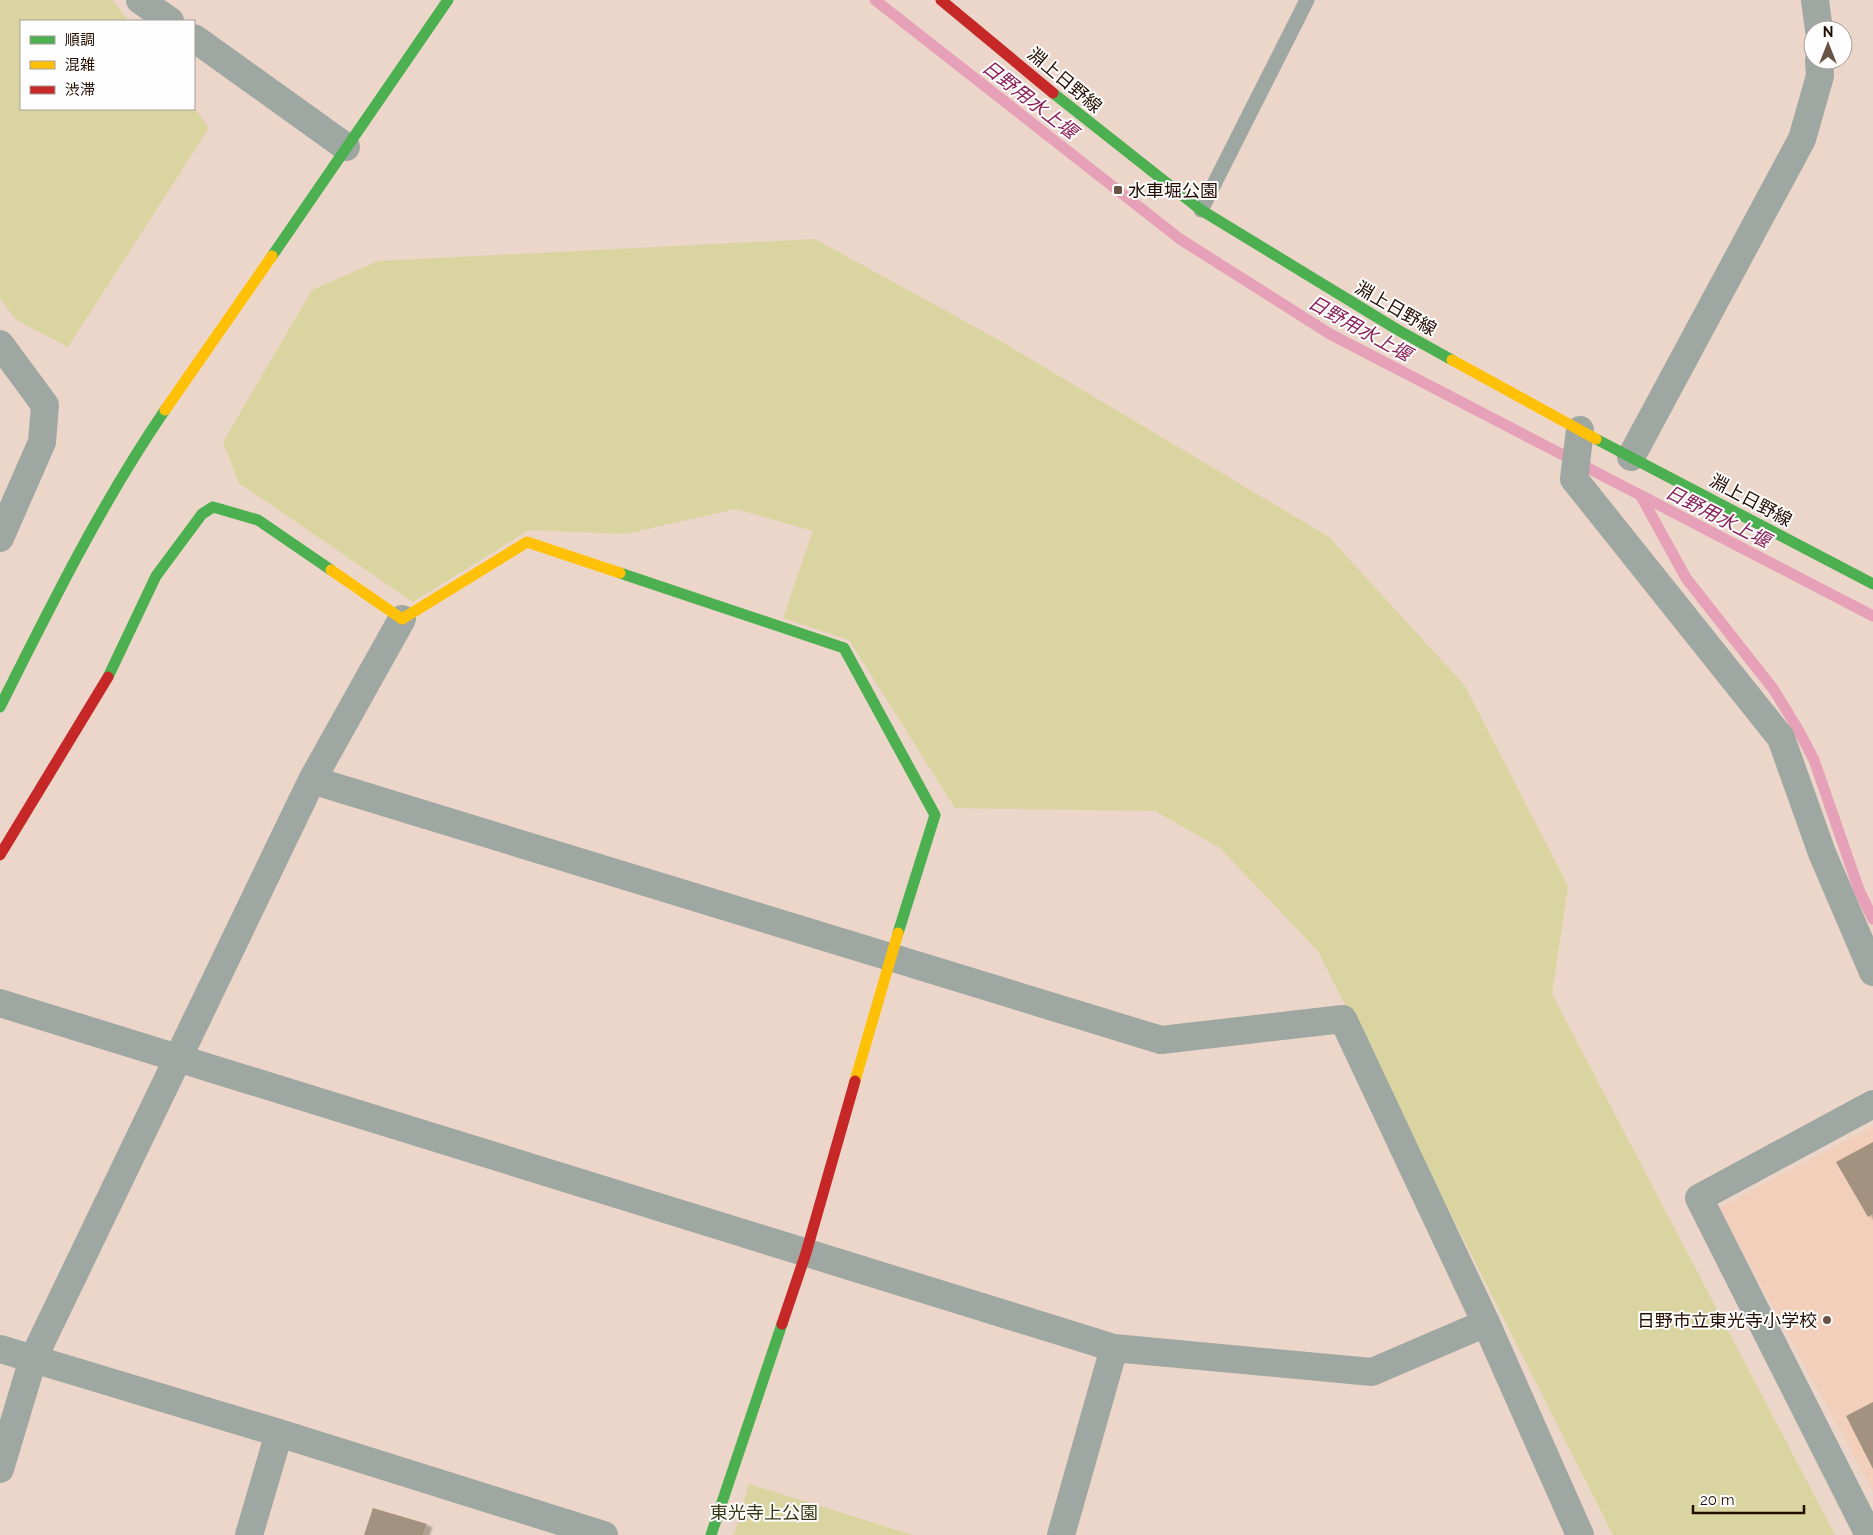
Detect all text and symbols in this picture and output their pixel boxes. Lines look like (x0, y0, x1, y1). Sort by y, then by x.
legend (20, 20, 195, 110)
north arrow (1803, 20, 1853, 70)
text: N (1823, 24, 1833, 40)
text: 順調 (65, 31, 95, 49)
street label: 淵上日野線 (1024, 43, 1106, 117)
water label: 日野用水上堰 (978, 55, 1084, 145)
text: 混雑 (65, 56, 95, 74)
text: 渋滞 (65, 81, 95, 99)
place label: 水車堀公園 (1128, 180, 1218, 201)
marker: 水車堀公園 (1112, 184, 1124, 196)
street label: 淵上日野線 (1352, 276, 1440, 340)
water label: 日野用水上堰 (1305, 291, 1418, 367)
street label: 淵上日野線 (1706, 470, 1796, 530)
water label: 日野用水上堰 (1662, 480, 1776, 553)
place label: 日野市立東光寺小学校 (1637, 1310, 1817, 1331)
marker: 日野市立東光寺小学校 (1821, 1314, 1833, 1326)
scale bar (1693, 1482, 1804, 1514)
text: 20 m (1700, 1491, 1735, 1509)
park label: 東光寺上公園 (710, 1502, 818, 1523)

